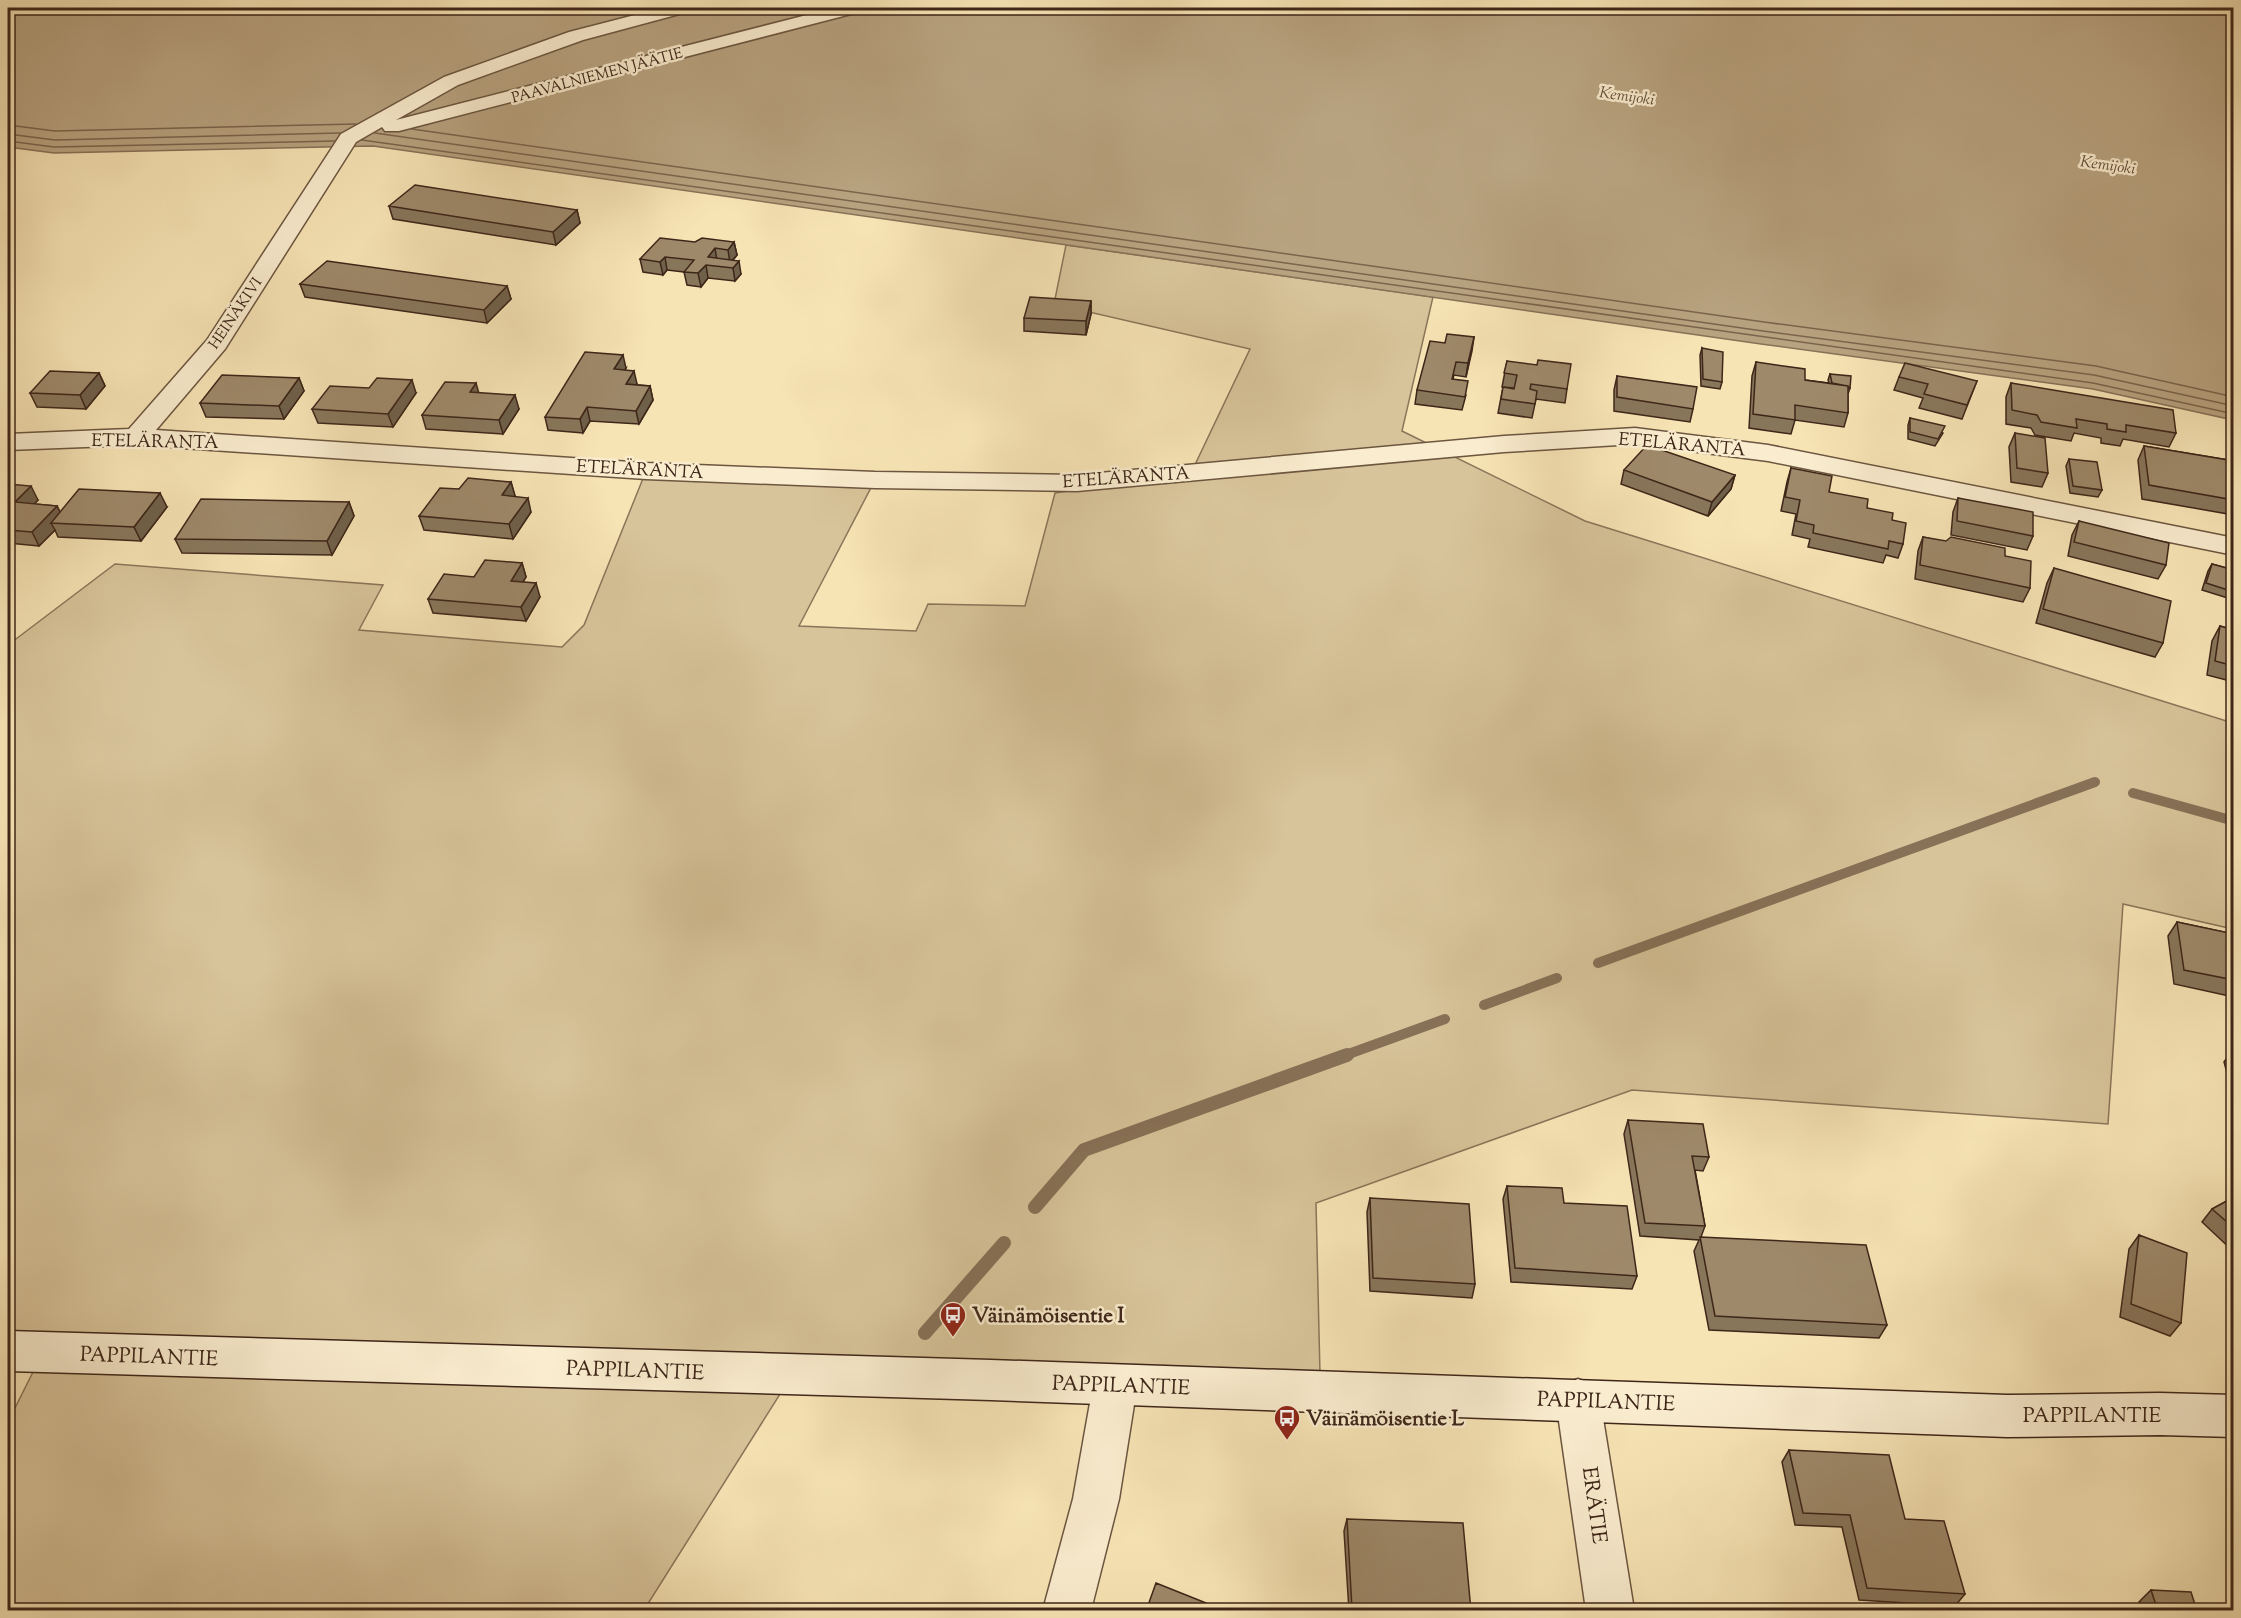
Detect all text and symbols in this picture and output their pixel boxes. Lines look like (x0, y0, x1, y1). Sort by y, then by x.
street label: PAAVALNIEMEN JÄÄTIE (509, 43, 685, 109)
water label: Kemijoki (1598, 82, 1656, 113)
water label: Kemijoki (2079, 151, 2137, 182)
street label: HEINÄKIVI (204, 273, 268, 354)
street label: ETELÄRANTA (1617, 427, 1747, 465)
street label: ETELÄRANTA (91, 429, 219, 457)
street label: ETELÄRANTA (576, 455, 705, 487)
street label: ETELÄRANTA (1062, 462, 1191, 496)
bus stop icon: Väinämöisentie I (938, 1300, 968, 1338)
place label: Väinämöisentie I (972, 1302, 1125, 1332)
street label: PAPPILANTIE (79, 1341, 219, 1375)
street label: PAPPILANTIE (565, 1355, 705, 1389)
street label: PAPPILANTIE (1051, 1370, 1191, 1404)
street label: PAPPILANTIE (1536, 1386, 1676, 1420)
street label: PAPPILANTIE (2023, 1402, 2161, 1432)
bus stop icon: Väinämöisentie L (1272, 1403, 1302, 1441)
place label: Väinämöisentie L (1306, 1405, 1465, 1435)
street label: ERÄTIE (1573, 1465, 1613, 1546)

